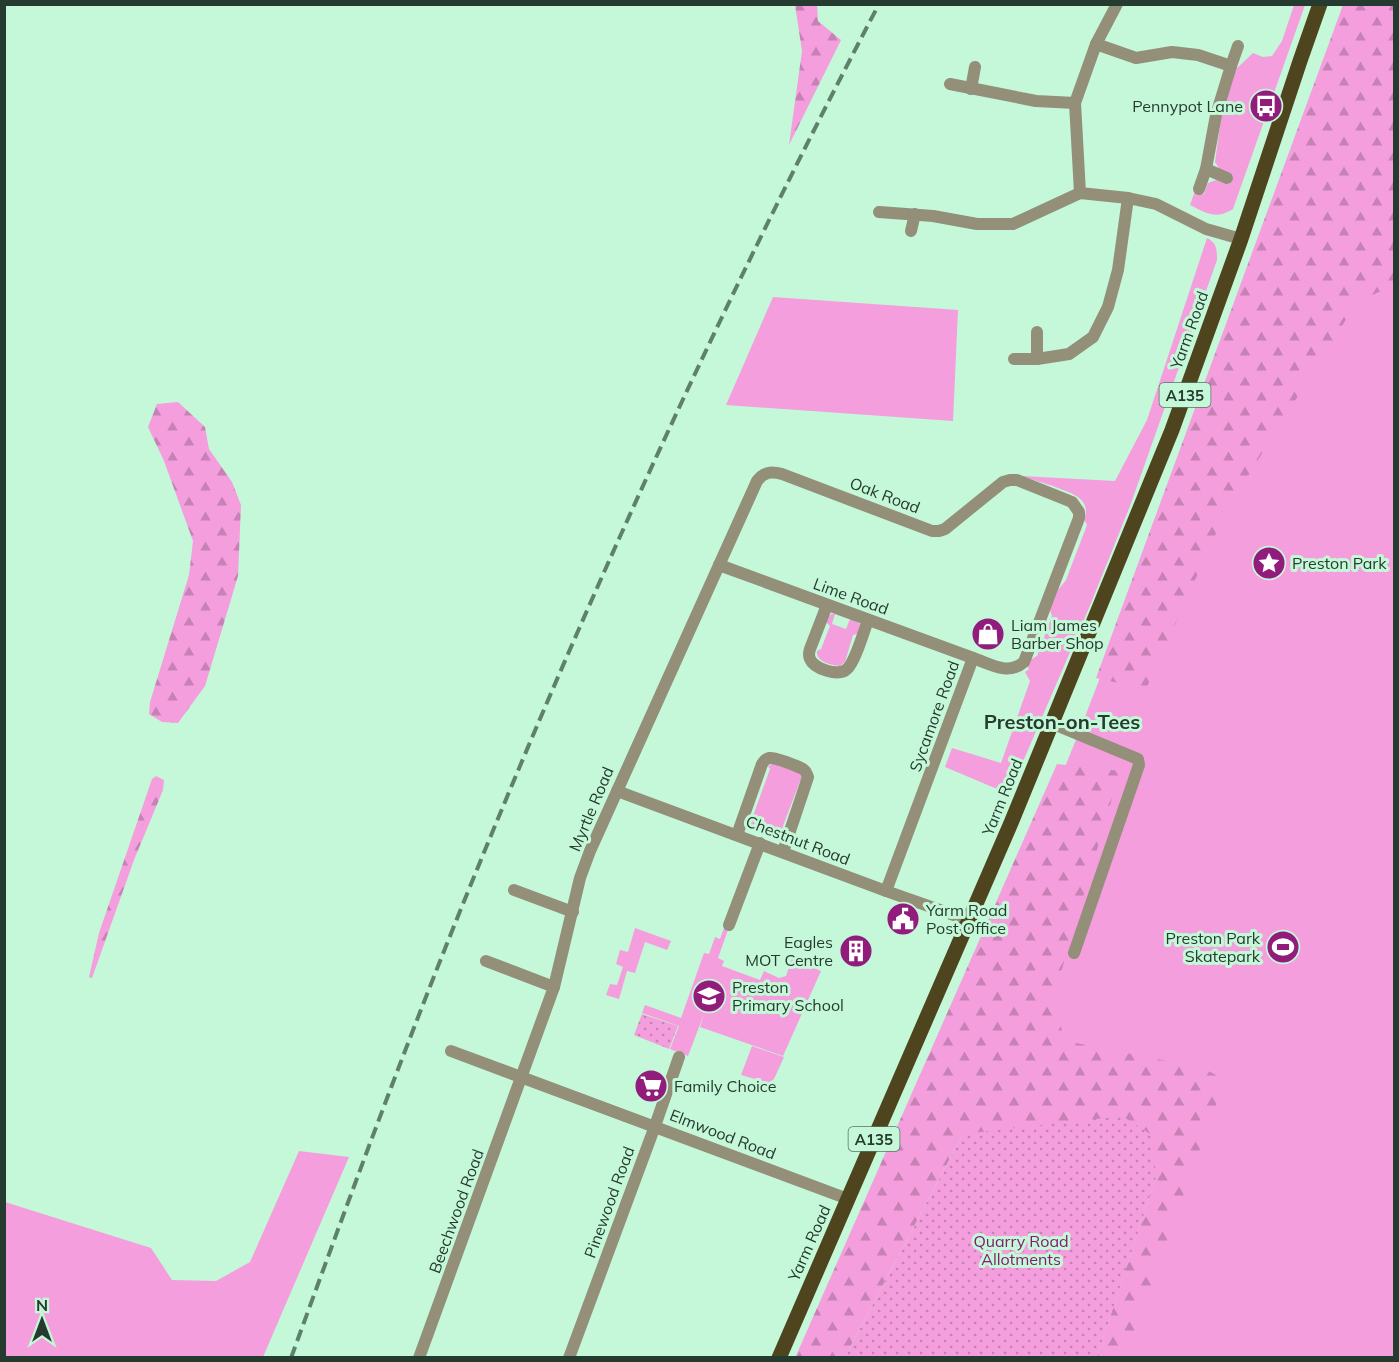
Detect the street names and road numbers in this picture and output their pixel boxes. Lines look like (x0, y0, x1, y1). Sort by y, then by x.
street label: Yarm Road (1165, 288, 1212, 373)
road number: A135 (1160, 383, 1210, 407)
street label: Oak Road (847, 472, 923, 518)
street label: Lime Road (811, 573, 891, 619)
street label: Sycamore Road (905, 658, 963, 774)
street label: Yarm Road (977, 756, 1027, 839)
street label: Myrtle Road (564, 764, 618, 854)
street label: Chestnut Road (743, 811, 853, 869)
street label: Elmwood Road (667, 1105, 779, 1163)
road number: A135 (848, 1127, 900, 1151)
street label: Pinewood Road (580, 1143, 638, 1261)
street label: Beechwood Road (424, 1146, 488, 1276)
street label: Yarm Road (783, 1202, 835, 1285)

